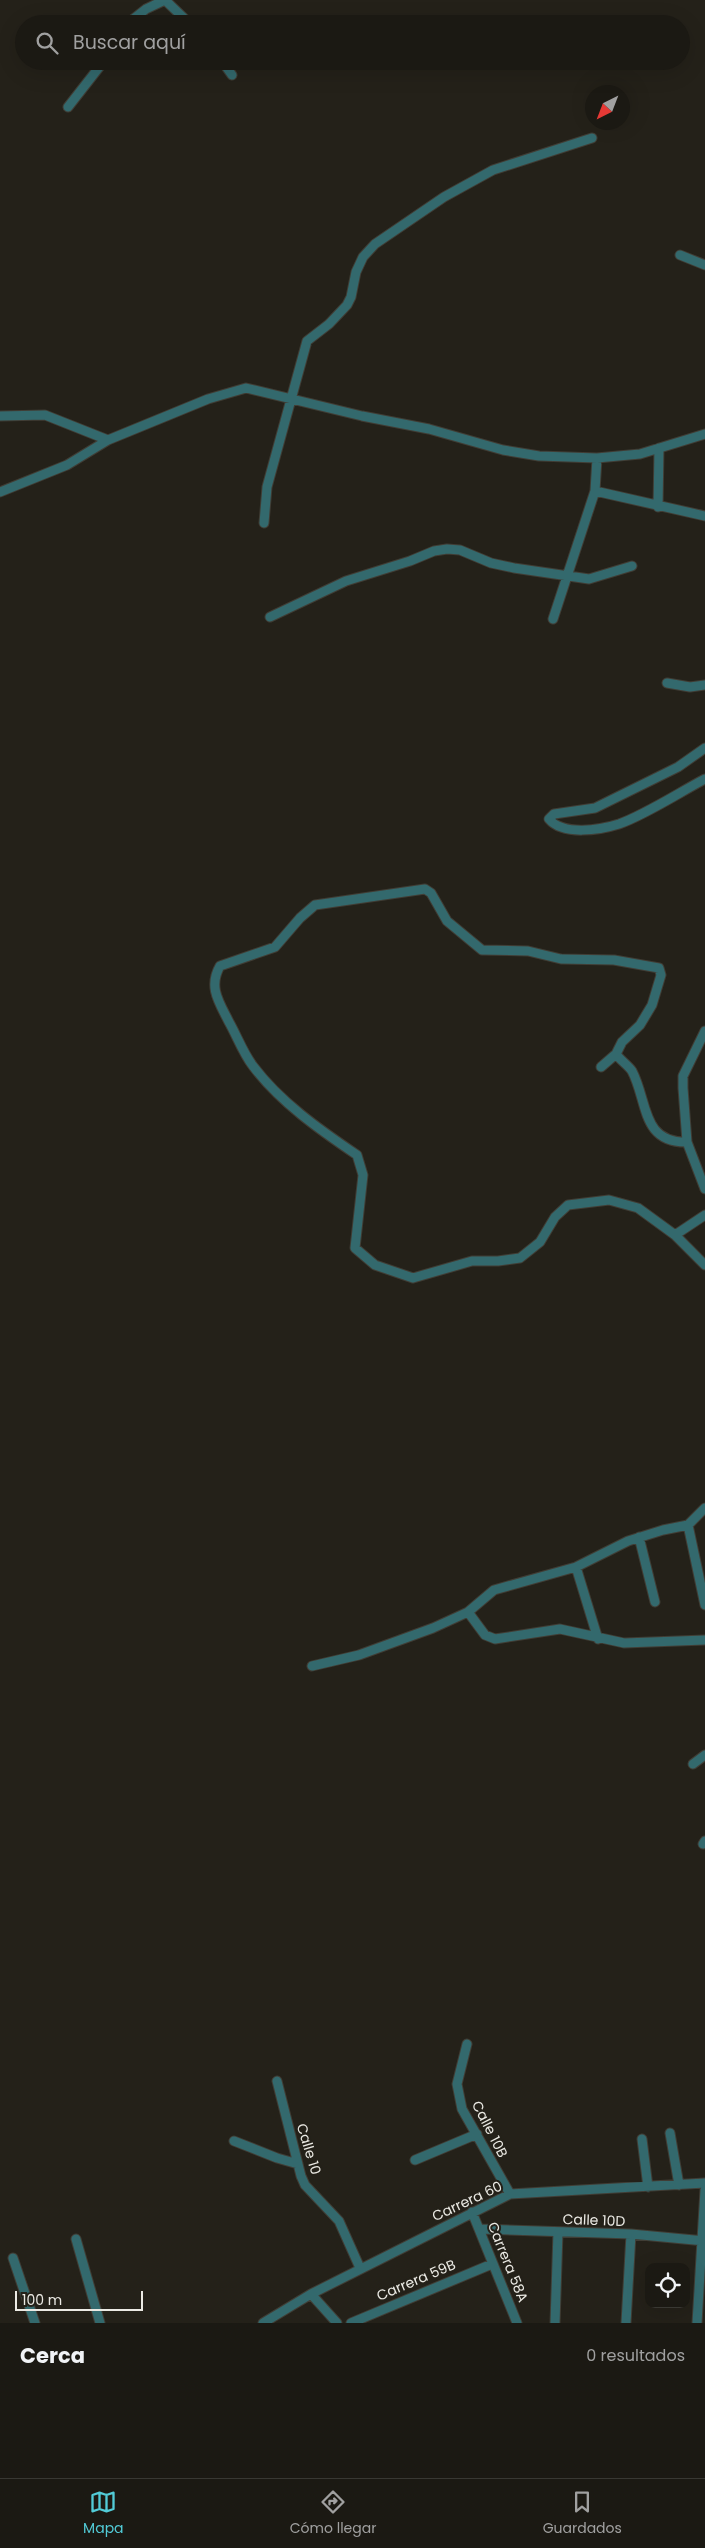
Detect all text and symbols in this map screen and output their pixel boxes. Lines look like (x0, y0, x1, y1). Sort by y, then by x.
search box (15, 15, 690, 70)
icon: search (33, 29, 61, 57)
text: Buscar aquí (73, 29, 186, 56)
north arrow (585, 85, 630, 130)
street label: Calle 10B (467, 2097, 513, 2161)
street label: Calle 10 (292, 2121, 326, 2177)
street label: Carrera 60 (429, 2176, 505, 2226)
street label: Calle 10D (562, 2209, 626, 2231)
street label: Carrera 58A (483, 2219, 533, 2305)
street label: Carrera 59B (373, 2254, 459, 2306)
map controls (645, 2263, 690, 2308)
button: locate (645, 2263, 690, 2308)
scale bar (15, 2288, 142, 2311)
text: 100 m (22, 2290, 62, 2310)
text: Cerca (20, 2341, 85, 2370)
text: 0 resultados (586, 2344, 685, 2367)
tab: Mapa (83, 2488, 124, 2539)
tab: Cómo llegar (290, 2488, 376, 2539)
tab: Guardados (543, 2488, 622, 2539)

